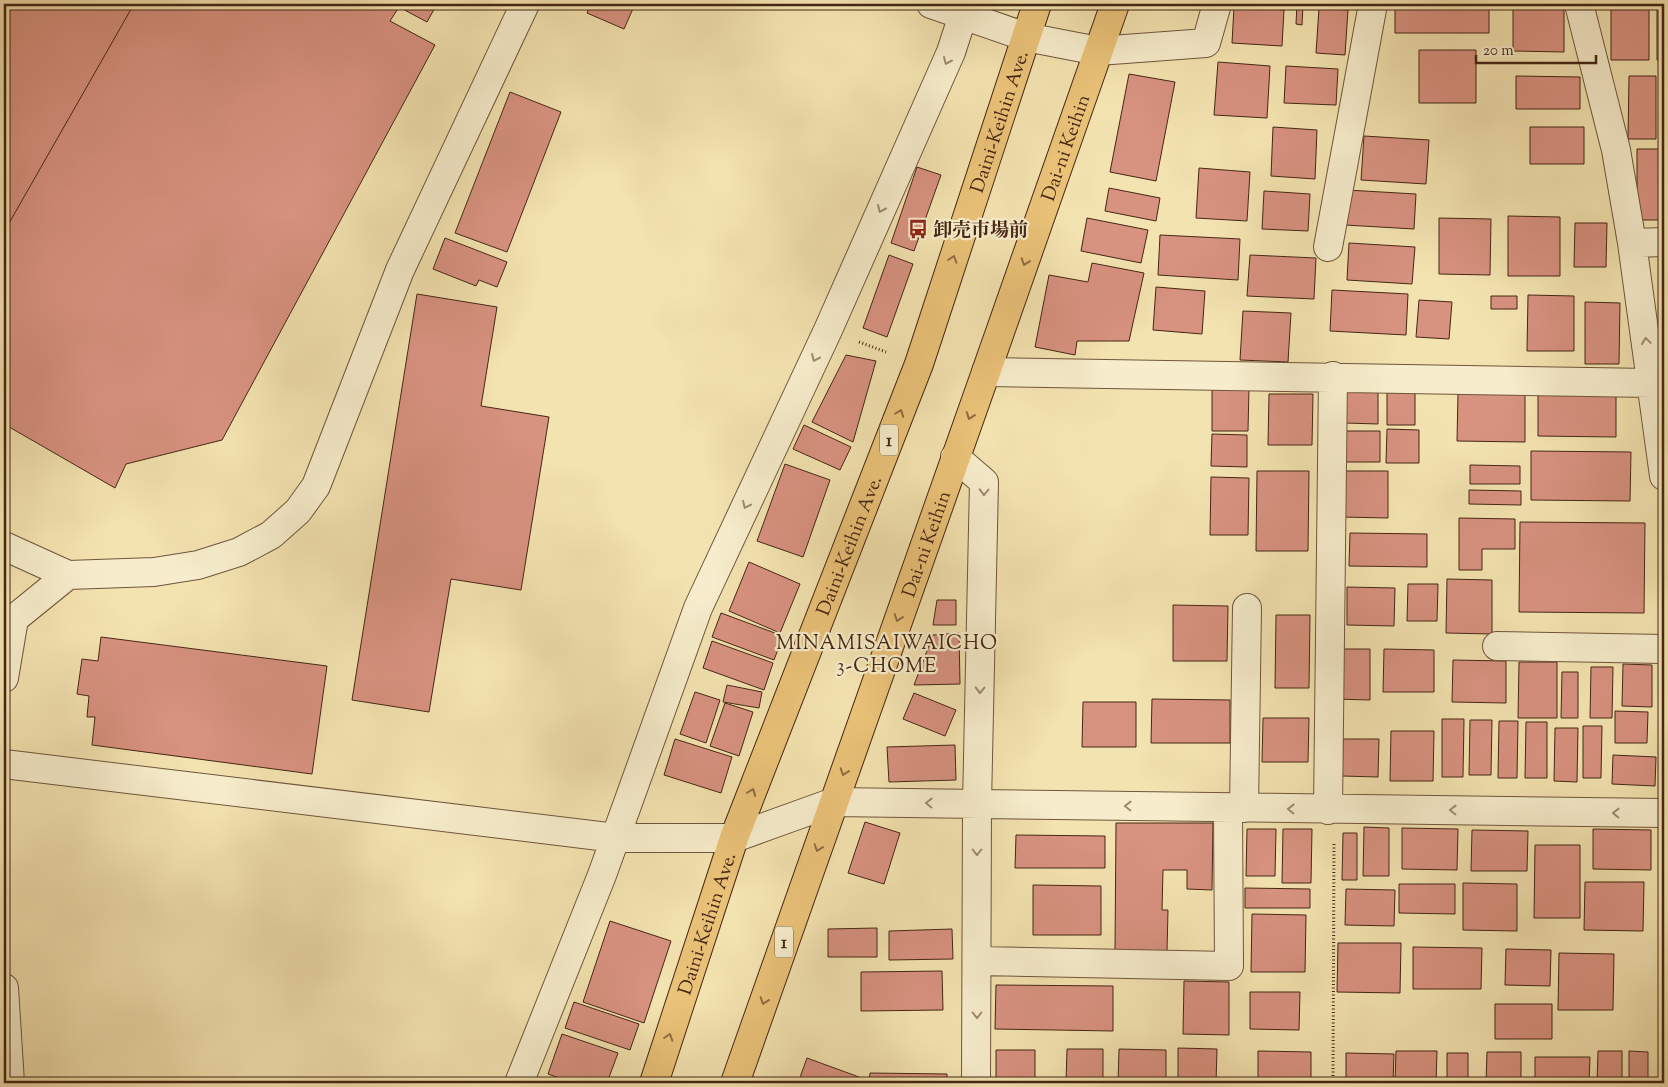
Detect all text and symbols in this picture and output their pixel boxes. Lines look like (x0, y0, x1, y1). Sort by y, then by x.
scale bar (1476, 32, 1596, 64)
text: 20 m (1483, 41, 1514, 62)
street label: Daini-Keihin Ave. (965, 47, 1037, 197)
one-way arrow (942, 56, 953, 65)
street label: Dai-ni Keihin (1036, 91, 1098, 205)
one-way arrow (877, 204, 888, 213)
bus stop icon: 卸売市場前 (907, 218, 929, 240)
place label: 卸売市場前 (933, 218, 1028, 245)
one-way arrow (947, 256, 957, 264)
one-way arrow (1020, 258, 1030, 266)
one-way arrow (1641, 336, 1651, 345)
one-way arrow (811, 353, 822, 362)
one-way arrow (894, 409, 904, 418)
one-way arrow (966, 411, 976, 419)
road number: 1 (880, 424, 898, 456)
street label: Daini-Keihin Ave. (811, 472, 890, 620)
street label: Dai-ni Keihin (897, 487, 959, 601)
one-way arrow (979, 489, 989, 497)
one-way arrow (742, 500, 752, 509)
one-way arrow (894, 614, 904, 622)
district label: MINAMISAIWAICHO 3-CHOME (776, 630, 998, 682)
one-way arrow (975, 686, 985, 694)
one-way arrow (840, 767, 850, 775)
one-way arrow (746, 789, 756, 797)
one-way arrow (924, 798, 932, 808)
one-way arrow (1124, 801, 1132, 812)
one-way arrow (1286, 804, 1294, 814)
one-way arrow (1449, 805, 1457, 816)
one-way arrow (1611, 808, 1619, 818)
one-way arrow (814, 843, 824, 851)
street label: Daini-Keihin Ave. (673, 849, 744, 999)
one-way arrow (972, 849, 982, 857)
road number: 1 (775, 926, 793, 958)
one-way arrow (760, 996, 770, 1005)
one-way arrow (972, 1012, 982, 1019)
one-way arrow (664, 1033, 674, 1042)

